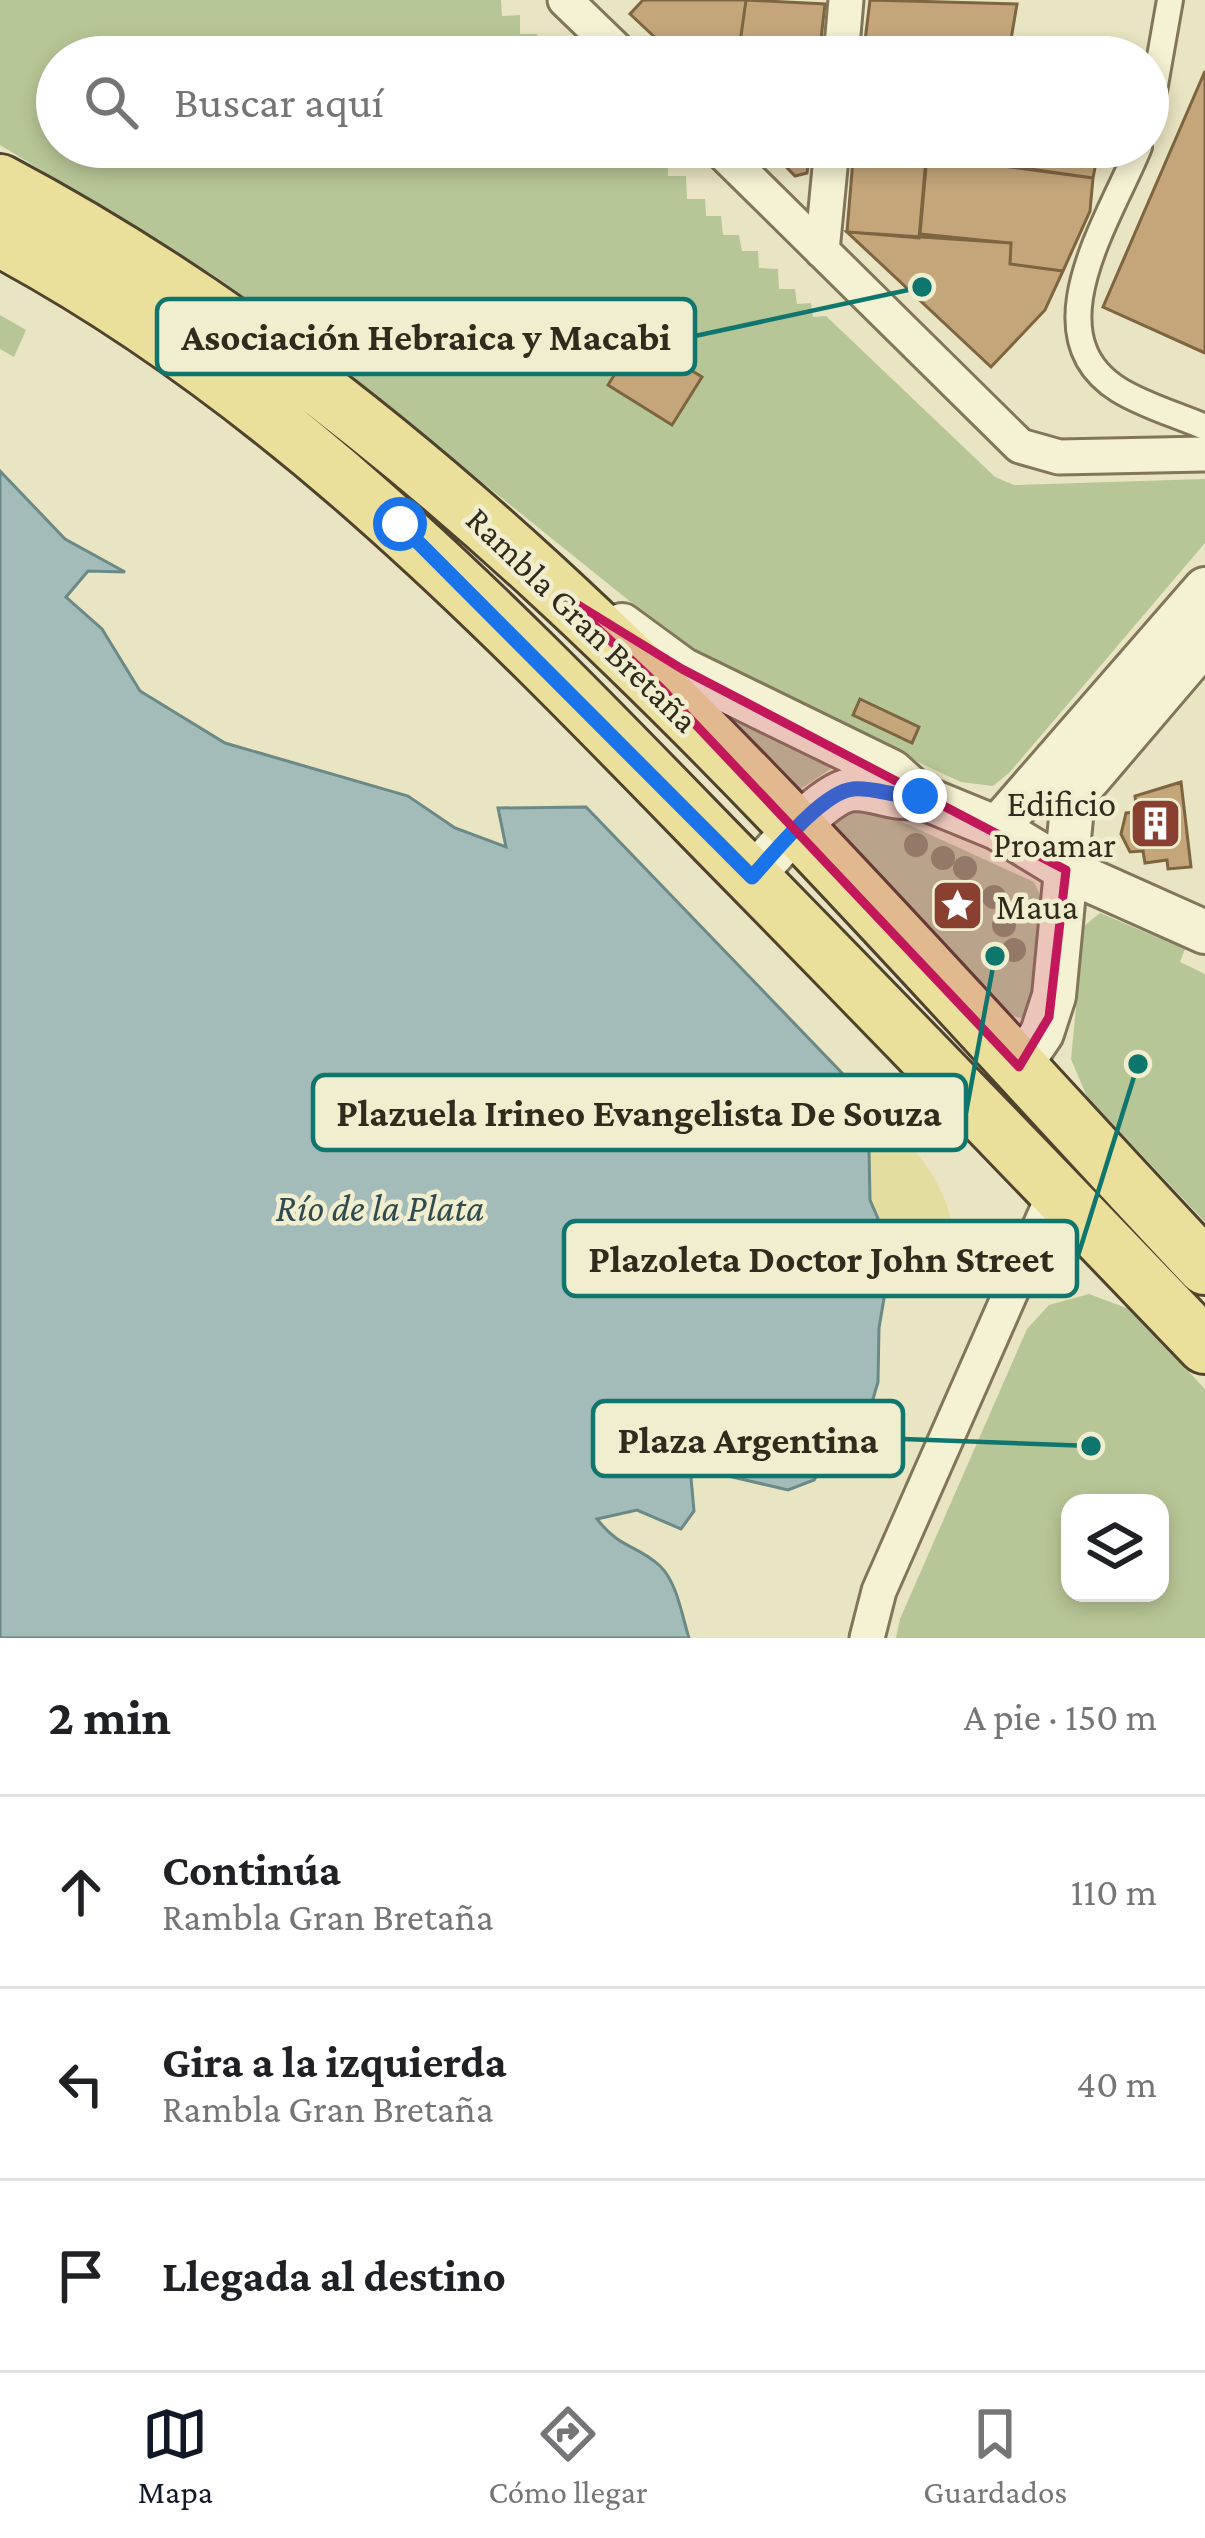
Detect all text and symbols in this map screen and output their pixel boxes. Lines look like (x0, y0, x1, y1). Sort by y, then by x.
search box (36, 36, 1169, 168)
icon: search (78, 69, 144, 135)
text: Buscar aquí (174, 77, 384, 127)
callout: Asociación Hebraica y Macabi (157, 299, 695, 374)
text: Asociación Hebraica y Macabi (180, 315, 671, 358)
route start (373, 497, 427, 551)
street label: Rambla Gran Bretaña (458, 499, 706, 740)
route end (893, 769, 947, 823)
place label: Edificio Proamar (993, 784, 1116, 865)
building icon: Edificio Proamar (1127, 796, 1183, 852)
place icon: Maua (929, 878, 985, 934)
place label: Maua (996, 887, 1078, 927)
callout: Plazuela Irineo Evangelista De Souza (313, 1075, 966, 1150)
text: Plazuela Irineo Evangelista De Souza (336, 1091, 942, 1134)
water label: Río de la Plata (276, 1186, 484, 1229)
callout: Plazoleta Doctor John Street (564, 1221, 1077, 1296)
text: Plazoleta Doctor John Street (588, 1237, 1055, 1280)
callout: Plaza Argentina (593, 1401, 903, 1476)
text: Plaza Argentina (617, 1418, 879, 1461)
map controls (1061, 1494, 1169, 1602)
button: layers (1061, 1494, 1169, 1602)
text: 2 min (48, 1688, 171, 1745)
text: A pie · 150 m (964, 1695, 1157, 1738)
text: Continúa (162, 1845, 341, 1895)
icon: ahead (48, 1859, 114, 1925)
text: 110 m (1070, 1870, 1157, 1913)
text: Rambla Gran Bretaña (162, 1895, 494, 1938)
text: Gira a la izquierda (162, 2037, 507, 2087)
icon: left (48, 2051, 114, 2117)
text: 40 m (1076, 2062, 1157, 2105)
text: Rambla Gran Bretaña (162, 2087, 494, 2130)
icon: arrive (48, 2243, 114, 2309)
text: Llegada al destino (162, 2251, 506, 2301)
tab: Mapa (138, 2401, 213, 2510)
tab: Cómo llegar (488, 2401, 648, 2510)
tab: Guardados (923, 2401, 1067, 2510)

